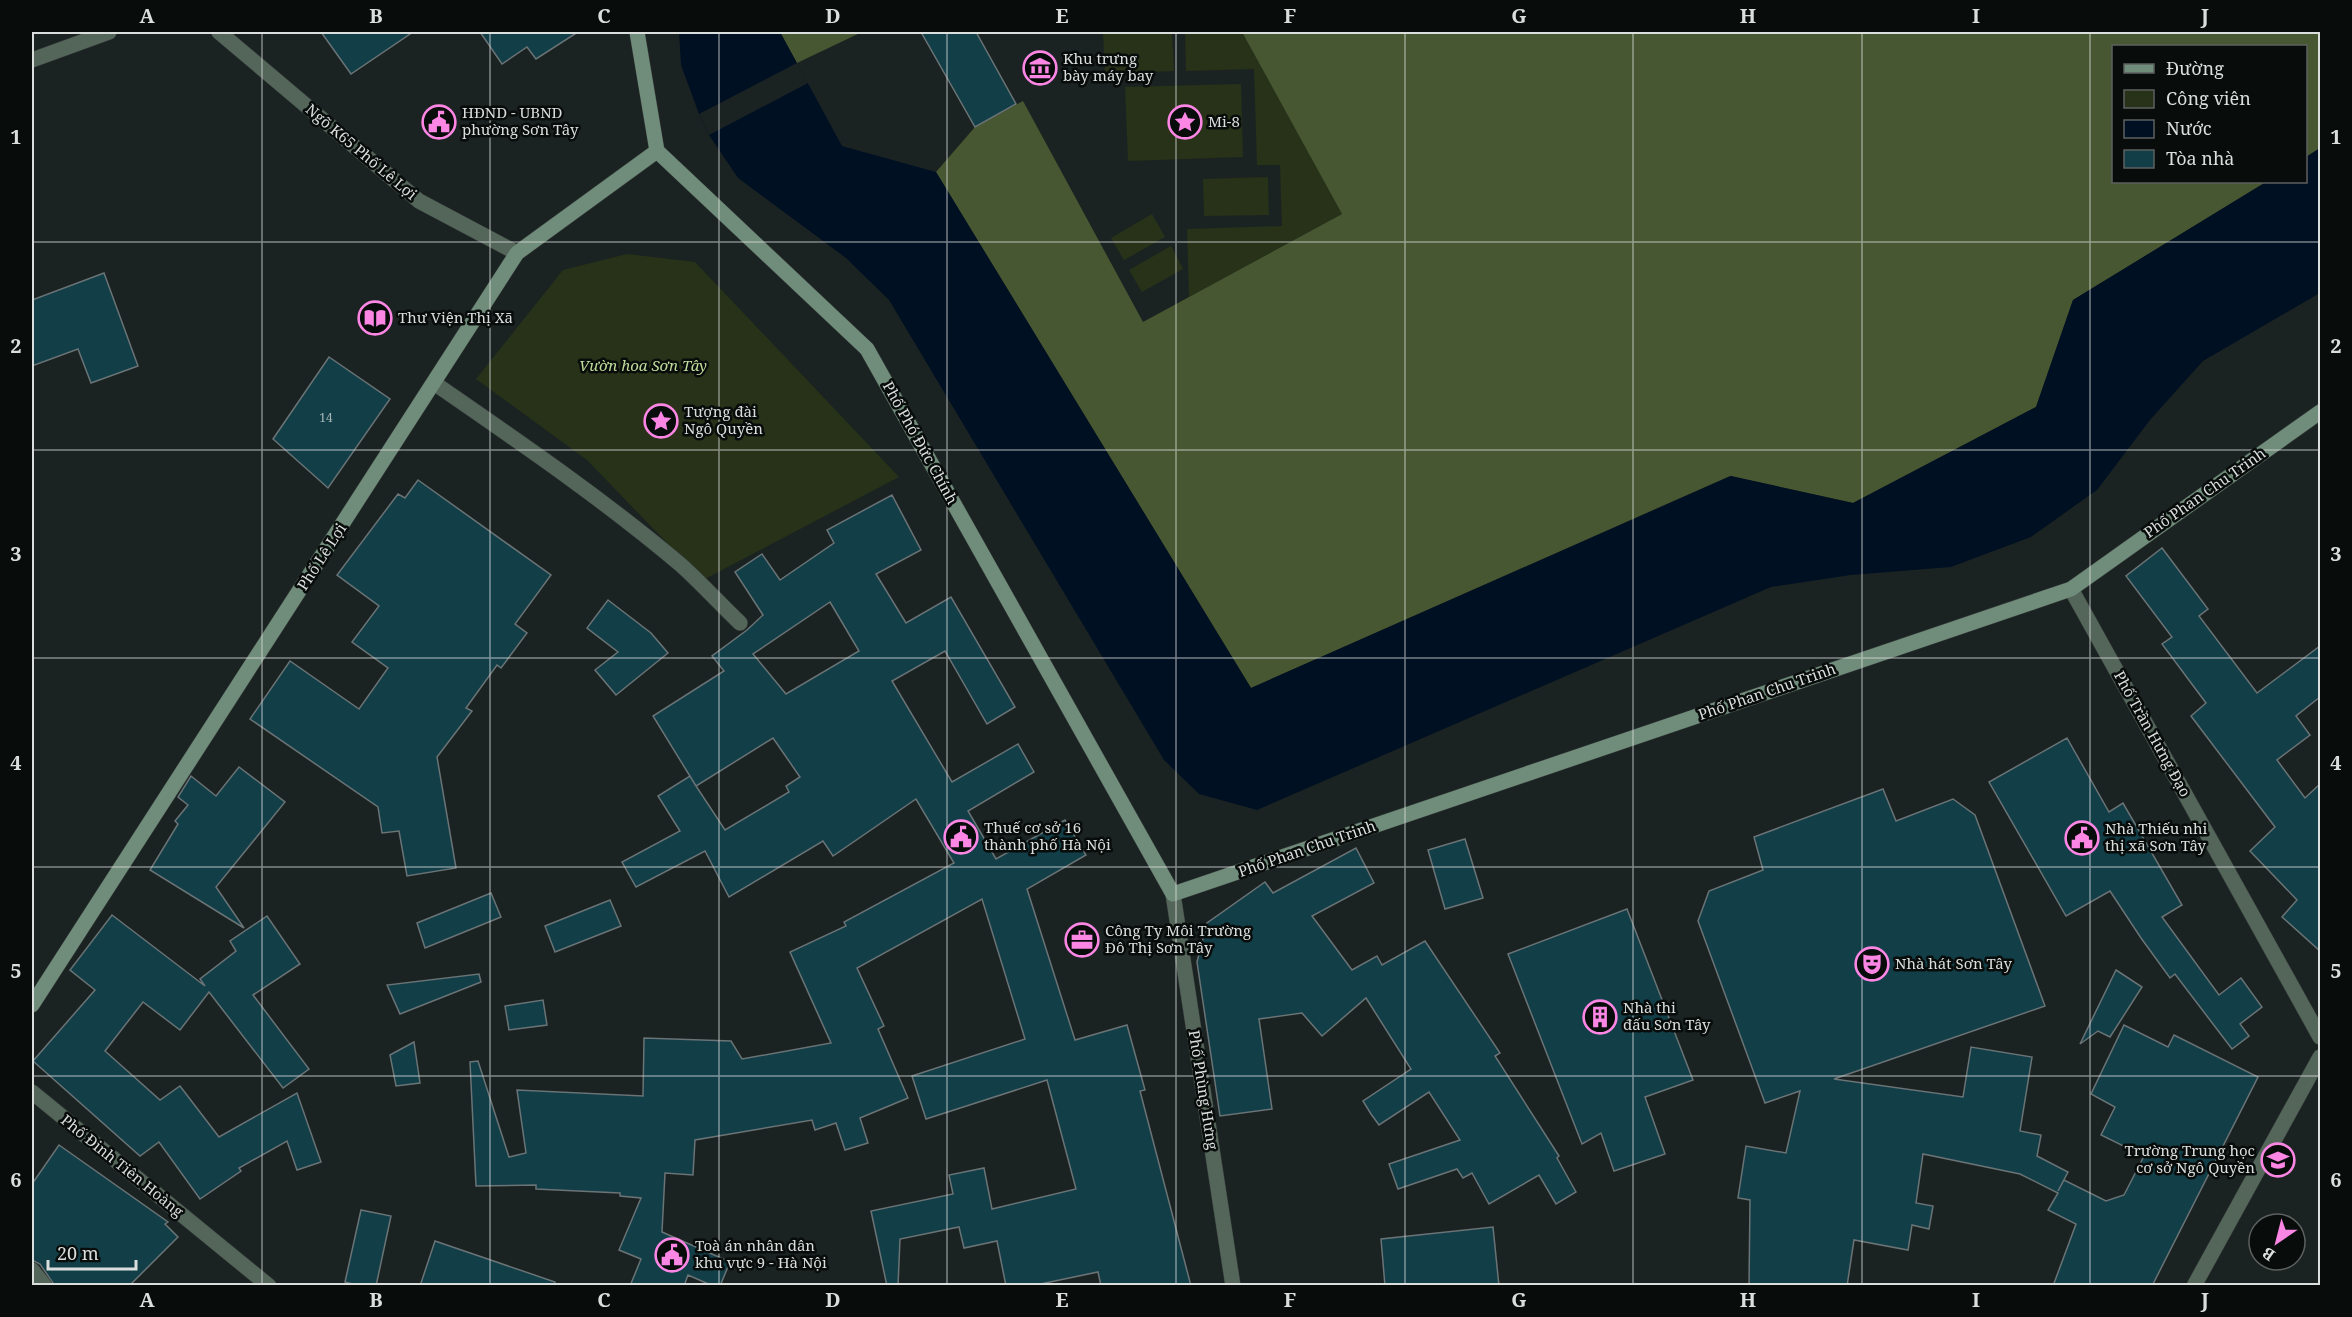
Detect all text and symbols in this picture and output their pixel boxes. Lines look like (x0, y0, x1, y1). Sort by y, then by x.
text: A (139, 2, 155, 29)
text: B (369, 2, 383, 29)
text: C (597, 2, 611, 29)
text: D (825, 2, 841, 29)
text: E (1055, 2, 1069, 29)
text: F (1284, 2, 1296, 29)
text: G (1511, 2, 1527, 29)
text: H (1740, 2, 1756, 29)
text: I (1972, 2, 1980, 29)
text: J (2200, 2, 2209, 29)
legend (2112, 45, 2307, 183)
place label: Khu trưng bày máy bay (1063, 48, 1154, 85)
museum icon: Khu trưng bày máy bay (1022, 50, 1058, 86)
text: Đường (2166, 56, 2224, 80)
text: Công viên (2166, 86, 2251, 110)
street label: Ngõ K65 Phố Lê Lợi (302, 99, 422, 204)
place label: HĐND - UBND phường Sơn Tây (462, 102, 579, 139)
public building icon: HĐND - UBND phường Sơn Tây (421, 104, 457, 140)
place icon: Mi-8 (1167, 104, 1203, 140)
place label: Mi-8 (1208, 111, 1240, 131)
text: Nước (2166, 116, 2212, 140)
text: 1 (10, 123, 22, 150)
text: 1 (2330, 123, 2342, 150)
text: Tòa nhà (2166, 146, 2235, 170)
library icon: Thư Viện Thị Xã (357, 300, 393, 336)
place label: Thư Viện Thị Xã (398, 307, 513, 327)
text: 2 (10, 332, 22, 359)
text: 2 (2330, 332, 2342, 359)
park label: Vườn hoa Sơn Tây (579, 355, 707, 375)
street label: Phố Phó Đức Chính (879, 378, 963, 508)
place label: Tượng đài Ngô Quyền (684, 401, 763, 438)
place icon: Tượng đài Ngô Quyền (643, 403, 679, 439)
house number: 14 (319, 409, 333, 426)
street label: Phố Phan Chu Trinh (2140, 442, 2270, 542)
street label: Phố Lê Lợi (292, 519, 350, 594)
text: 3 (10, 540, 22, 567)
text: 3 (2330, 540, 2342, 567)
street label: Phố Phan Chu Trinh (1695, 658, 1839, 724)
street label: Phố Trần Hưng Đạo (2110, 667, 2196, 800)
text: 4 (10, 749, 22, 776)
text: 4 (2330, 749, 2342, 776)
street label: Phố Phan Chu Trinh (1235, 815, 1379, 881)
place label: Thuế cơ sở 16 thành phố Hà Nội (984, 817, 1111, 854)
place label: Nhà Thiếu nhi thị xã Sơn Tây (2105, 818, 2207, 855)
public building icon: Thuế cơ sở 16 thành phố Hà Nội (943, 819, 979, 855)
public building icon: Nhà Thiếu nhi thị xã Sơn Tây (2064, 820, 2100, 856)
place label: Công Ty Môi Trường Đô Thị Sơn Tây (1105, 920, 1251, 957)
office icon: Công Ty Môi Trường Đô Thị Sơn Tây (1064, 922, 1100, 958)
theatre icon: Nhà hát Sơn Tây (1854, 946, 1890, 982)
place label: Nhà hát Sơn Tây (1895, 953, 2012, 973)
text: 5 (10, 957, 22, 984)
text: 5 (2330, 957, 2342, 984)
place label: Nhà thi đấu Sơn Tây (1623, 997, 1711, 1034)
building icon: Nhà thi đấu Sơn Tây (1582, 999, 1618, 1035)
street label: Phố Phùng Hưng (1185, 1029, 1223, 1151)
street label: Phố Đinh Tiên Hoàng (57, 1110, 188, 1221)
place label: Trường Trung học cơ sở Ngô Quyền (2125, 1140, 2255, 1177)
school or university icon: Trường Trung học cơ sở Ngô Quyền (2260, 1142, 2296, 1178)
text: 6 (10, 1166, 22, 1193)
text: 6 (2330, 1166, 2342, 1193)
north arrow (2247, 1212, 2307, 1272)
scale bar (48, 1233, 136, 1271)
place label: Toà án nhân dân khu vực 9 - Hà Nội (695, 1235, 827, 1272)
public building icon: Toà án nhân dân khu vực 9 - Hà Nội (654, 1237, 690, 1273)
text: 20 m (57, 1241, 99, 1265)
text: B (2257, 1242, 2279, 1266)
text: A (139, 1286, 155, 1313)
text: B (369, 1286, 383, 1313)
text: C (597, 1286, 611, 1313)
text: D (825, 1286, 841, 1313)
text: E (1055, 1286, 1069, 1313)
text: F (1284, 1286, 1296, 1313)
text: G (1511, 1286, 1527, 1313)
text: H (1740, 1286, 1756, 1313)
text: I (1972, 1286, 1980, 1313)
text: J (2200, 1286, 2209, 1313)

